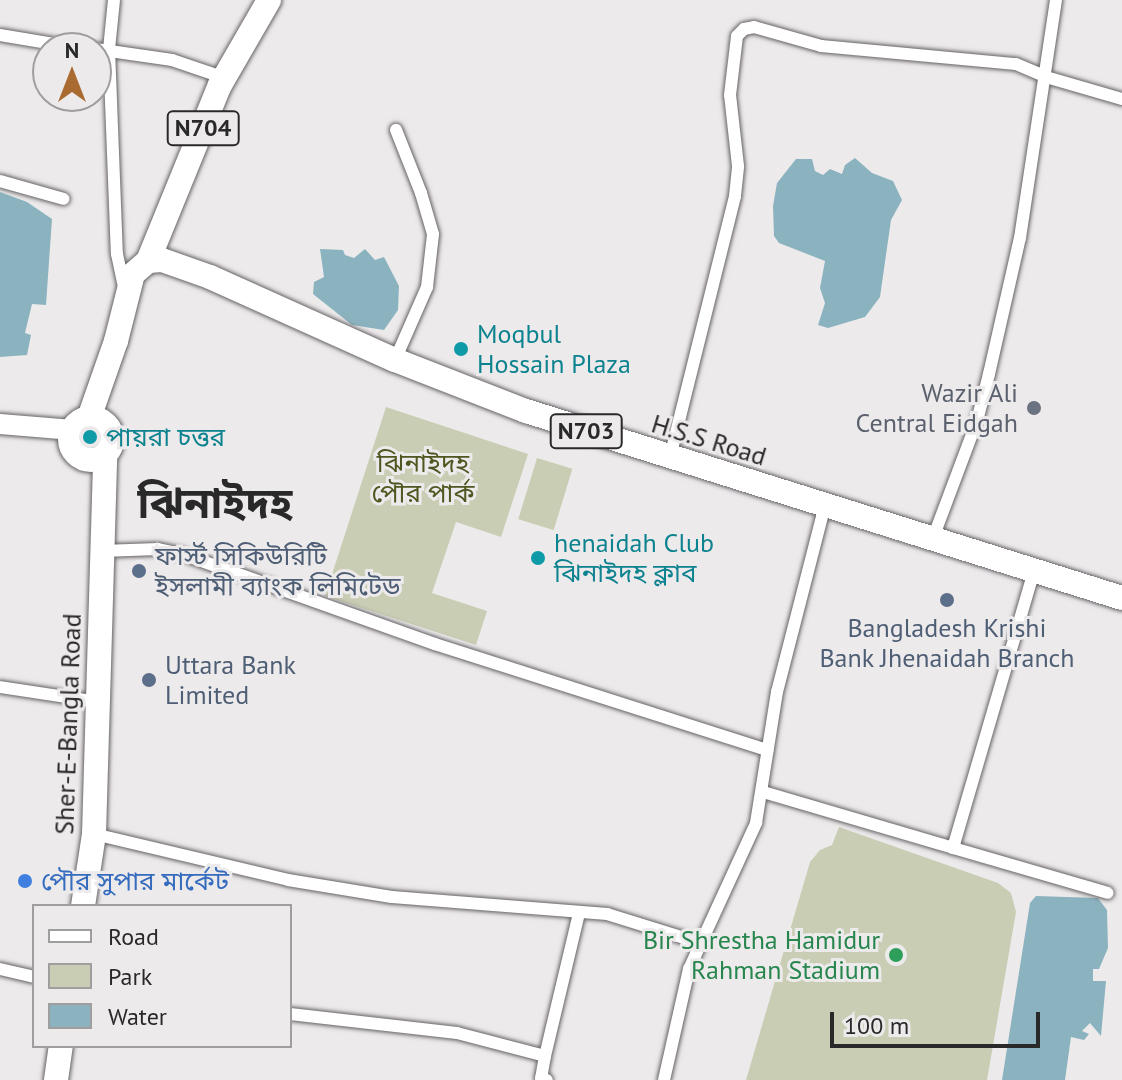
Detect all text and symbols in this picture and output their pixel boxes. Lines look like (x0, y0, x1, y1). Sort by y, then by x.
north arrow (32, 32, 112, 112)
text: N (65, 36, 79, 64)
road number: N704 (165, 108, 241, 148)
place label: Moqbul Hossain Plaza (477, 318, 631, 380)
marker: Moqbul Hossain Plaza (452, 340, 470, 358)
place label: Wazir Ali Central Eidgah (856, 377, 1018, 438)
marker: Wazir Ali Central Eidgah (1025, 399, 1043, 417)
street label: H.S.S Road (648, 408, 770, 472)
road number: N703 (548, 411, 624, 451)
place label: পায়রা চত্তর (106, 421, 225, 453)
marker: পায়রা চত্তর (81, 428, 99, 446)
park label: ঝিনাইদহ পৌর পার্ক (372, 447, 474, 508)
district label: ঝিনাইদহ (138, 478, 292, 528)
place label: henaidah Club ঝিনাইদহ ক্লাব (554, 527, 714, 588)
place label: ফার্স্ট সিকিউরিটি ইসলামী ব্যাংক লিমিটেড (155, 540, 400, 602)
marker: henaidah Club ঝিনাইদহ ক্লাব (529, 549, 547, 567)
marker: ফার্স্ট সিকিউরিটি ইসলামী ব্যাংক লিমিটেড (130, 562, 148, 580)
marker: Bangladesh Krishi Bank Jhenaidah Branch (938, 591, 956, 609)
place label: Bangladesh Krishi Bank Jhenaidah Branch (819, 612, 1075, 674)
street label: Sher-E-Bangla Road (49, 613, 87, 835)
place label: Uttara Bank Limited (165, 649, 296, 710)
marker: Uttara Bank Limited (140, 671, 158, 689)
place label: পৌর সুপার মার্কেট (41, 865, 229, 897)
marker: পৌর সুপার মার্কেট (16, 872, 34, 890)
legend (32, 904, 292, 1048)
text: Road (108, 921, 159, 952)
place label: Bir Shrestha Hamidur Rahman Stadium (643, 924, 880, 986)
marker: Bir Shrestha Hamidur Rahman Stadium (887, 946, 905, 964)
text: Park (108, 961, 152, 992)
scale bar (834, 996, 1044, 1046)
text: Water (108, 1001, 167, 1032)
text: 100 m (844, 1010, 909, 1041)

